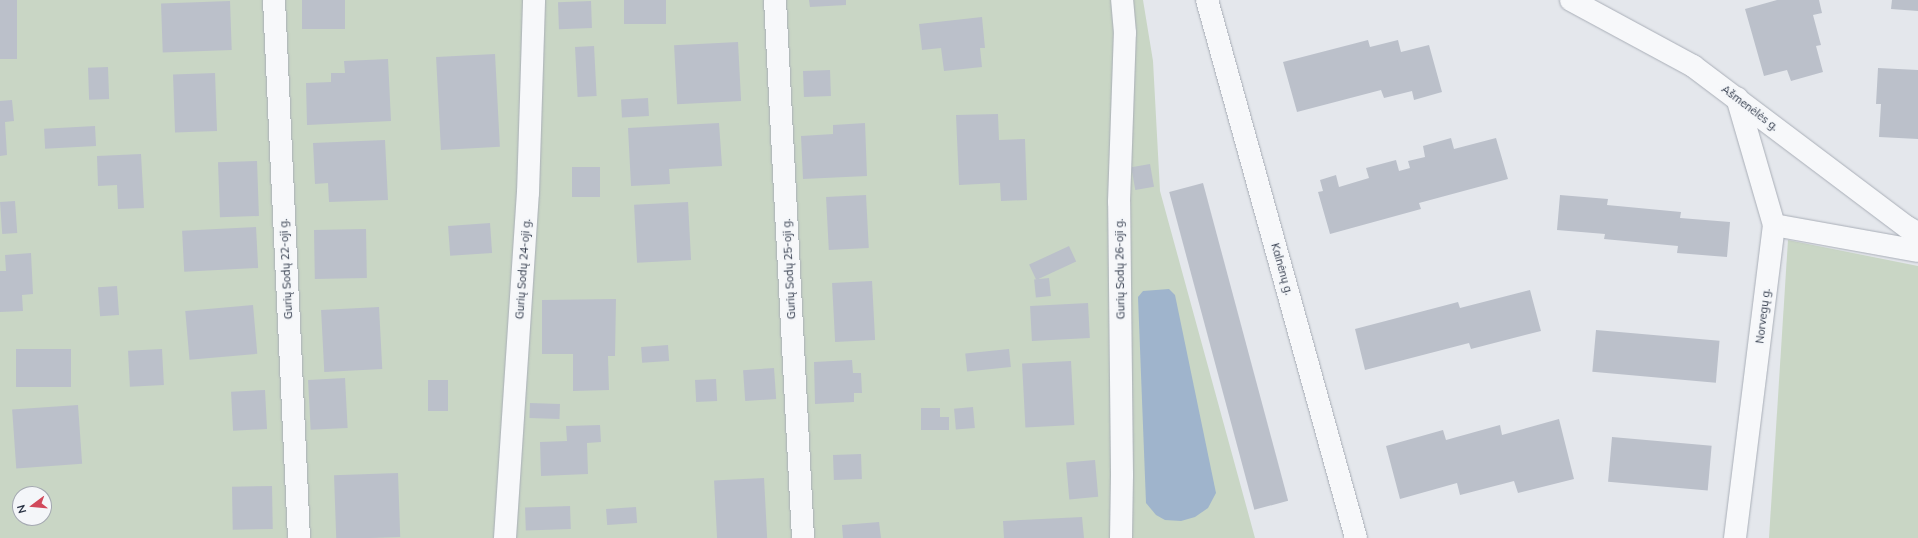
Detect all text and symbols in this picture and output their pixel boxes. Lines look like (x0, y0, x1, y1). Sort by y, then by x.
street label: Ašmenėlės g. (1719, 82, 1781, 134)
street label: Gurių Sodų 22-oji g. (277, 218, 295, 320)
street label: Gurių Sodų 24-oji g. (513, 218, 533, 320)
street label: Gurių Sodų 25-oji g. (780, 218, 798, 320)
street label: Gurių Sodų 26-oji g. (1113, 219, 1127, 319)
street label: Kalnėnų g. (1268, 242, 1296, 296)
street label: Norvegų g. (1753, 288, 1773, 344)
north arrow (12, 486, 52, 526)
text: N (14, 503, 29, 515)

